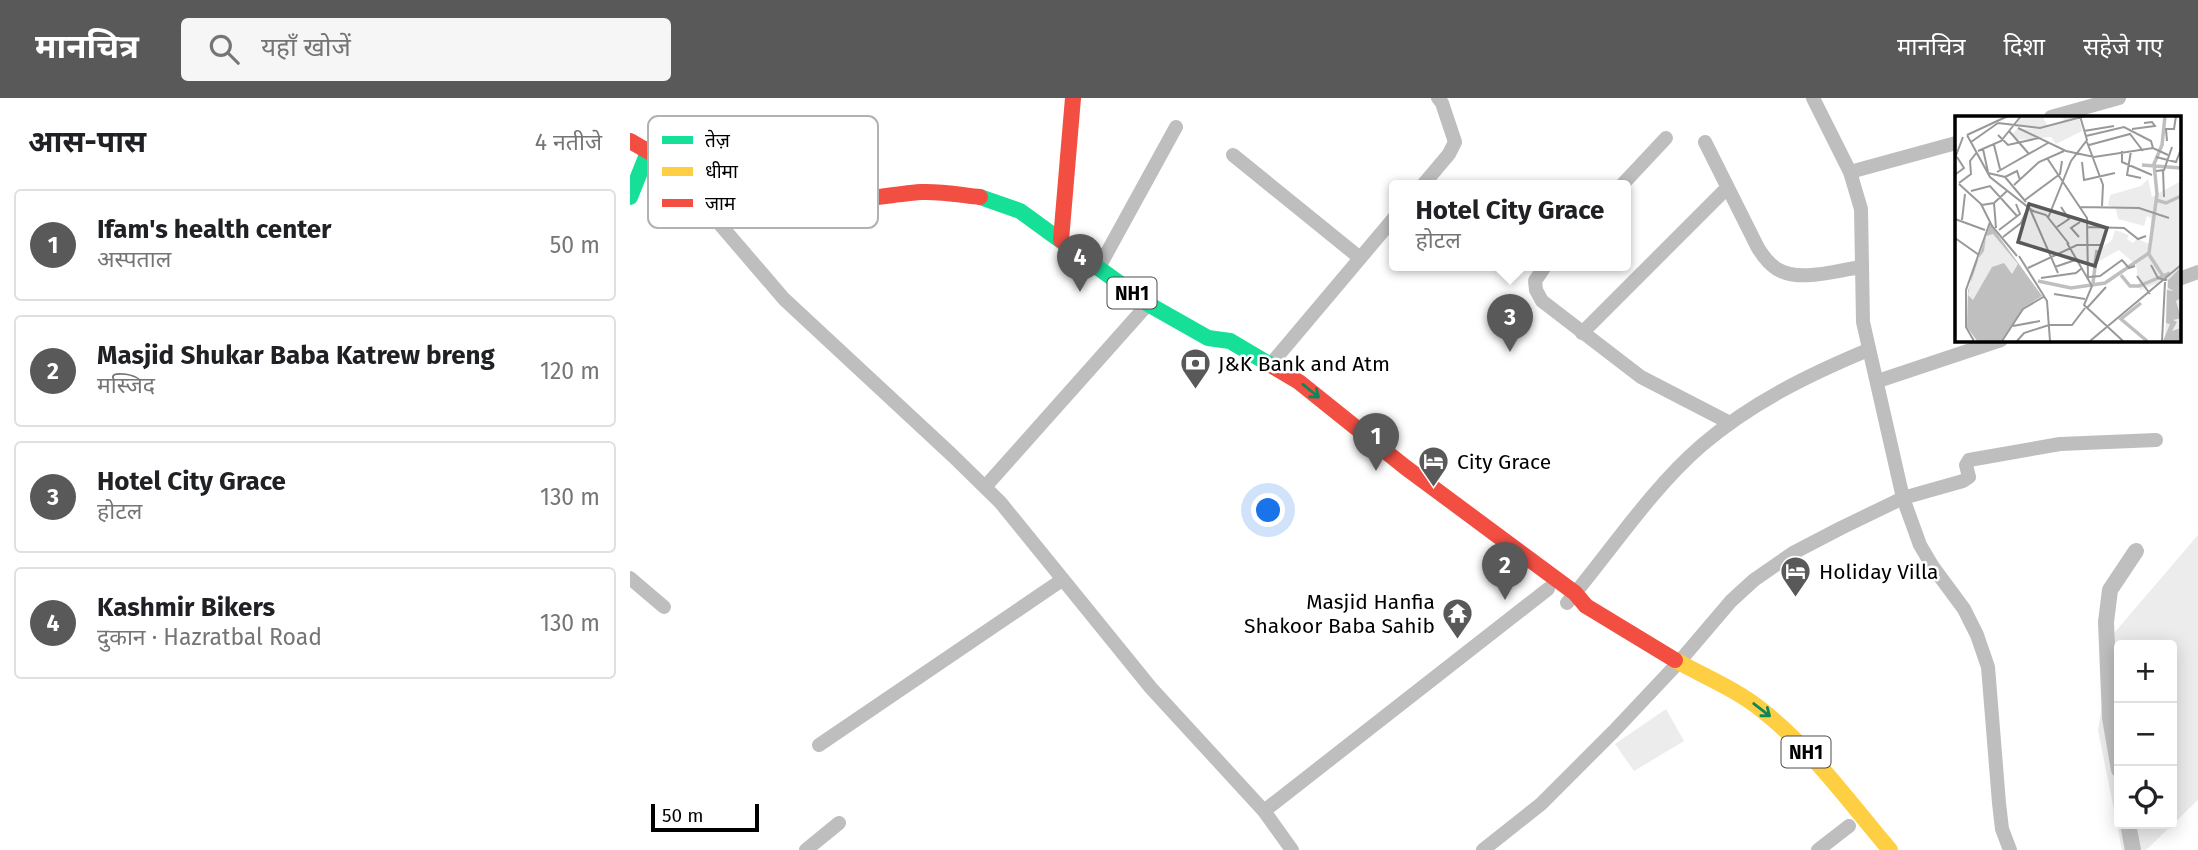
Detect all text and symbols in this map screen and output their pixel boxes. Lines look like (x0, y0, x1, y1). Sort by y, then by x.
search box (181, 18, 671, 81)
text: मानचित्र (35, 27, 139, 67)
icon: search (205, 30, 243, 68)
text: यहाँ खोजें (261, 32, 351, 63)
text: मानचित्र (1897, 33, 1966, 61)
text: दिशा (2004, 33, 2045, 61)
text: सहेजे गए (2083, 33, 2163, 61)
legend (648, 116, 878, 228)
inset map (1955, 116, 2180, 341)
text: आस-पास (28, 124, 146, 160)
text: 4 नतीजे (535, 128, 602, 156)
text: तेज़ (705, 129, 731, 152)
text: धीमा (705, 160, 739, 183)
popup (1389, 180, 1631, 271)
text: जाम (705, 192, 736, 215)
text: Hotel City Grace (1416, 195, 1604, 226)
text: Ifam's health center (97, 214, 332, 245)
text: होटल (1416, 226, 1461, 254)
text: 1 (48, 231, 58, 259)
text: 50 m (550, 231, 600, 259)
pin: 4 (1057, 234, 1103, 292)
text: अस्पताल (97, 245, 171, 273)
road number: NH1 (1107, 278, 1156, 308)
pin: 3 (1487, 294, 1533, 352)
text: Masjid Shukar Baba Katrew breng (97, 340, 495, 371)
bank icon: J&K Bank and Atm (1178, 347, 1212, 391)
place label: J&K Bank and Atm (1218, 351, 1390, 377)
text: 2 (47, 357, 59, 385)
text: 120 m (540, 357, 600, 385)
text: मस्जिद (97, 371, 155, 399)
one-way arrow (1301, 383, 1319, 399)
pin: 1 (1353, 413, 1399, 471)
hotel icon: City Grace (1417, 445, 1451, 489)
place label: City Grace (1457, 449, 1551, 475)
text: Hotel City Grace (97, 466, 286, 497)
text: 3 (47, 483, 59, 511)
text: 130 m (540, 483, 600, 511)
your location (1251, 493, 1285, 527)
text: होटल (97, 497, 142, 525)
pin: 2 (1482, 542, 1528, 600)
hotel icon: Holiday Villa (1779, 555, 1813, 599)
place label: Holiday Villa (1819, 559, 1938, 585)
place label: Masjid Hanfia Shakoor Baba Sahib (1244, 589, 1435, 639)
text: Kashmir Bikers (97, 592, 275, 623)
temple icon: Masjid Hanfia Shakoor Baba Sahib (1441, 597, 1475, 641)
text: 4 (47, 609, 60, 637)
text: 130 m (540, 609, 600, 637)
text: दुकान · Hazratbal Road (97, 623, 322, 651)
map controls (2114, 640, 2177, 829)
button: + (2114, 640, 2177, 703)
one-way arrow (1753, 703, 1771, 718)
button: − (2114, 703, 2177, 766)
road number: NH1 (1782, 736, 1830, 768)
button: locate (2114, 766, 2177, 829)
scale bar (651, 801, 760, 833)
text: 50 m (662, 804, 703, 827)

